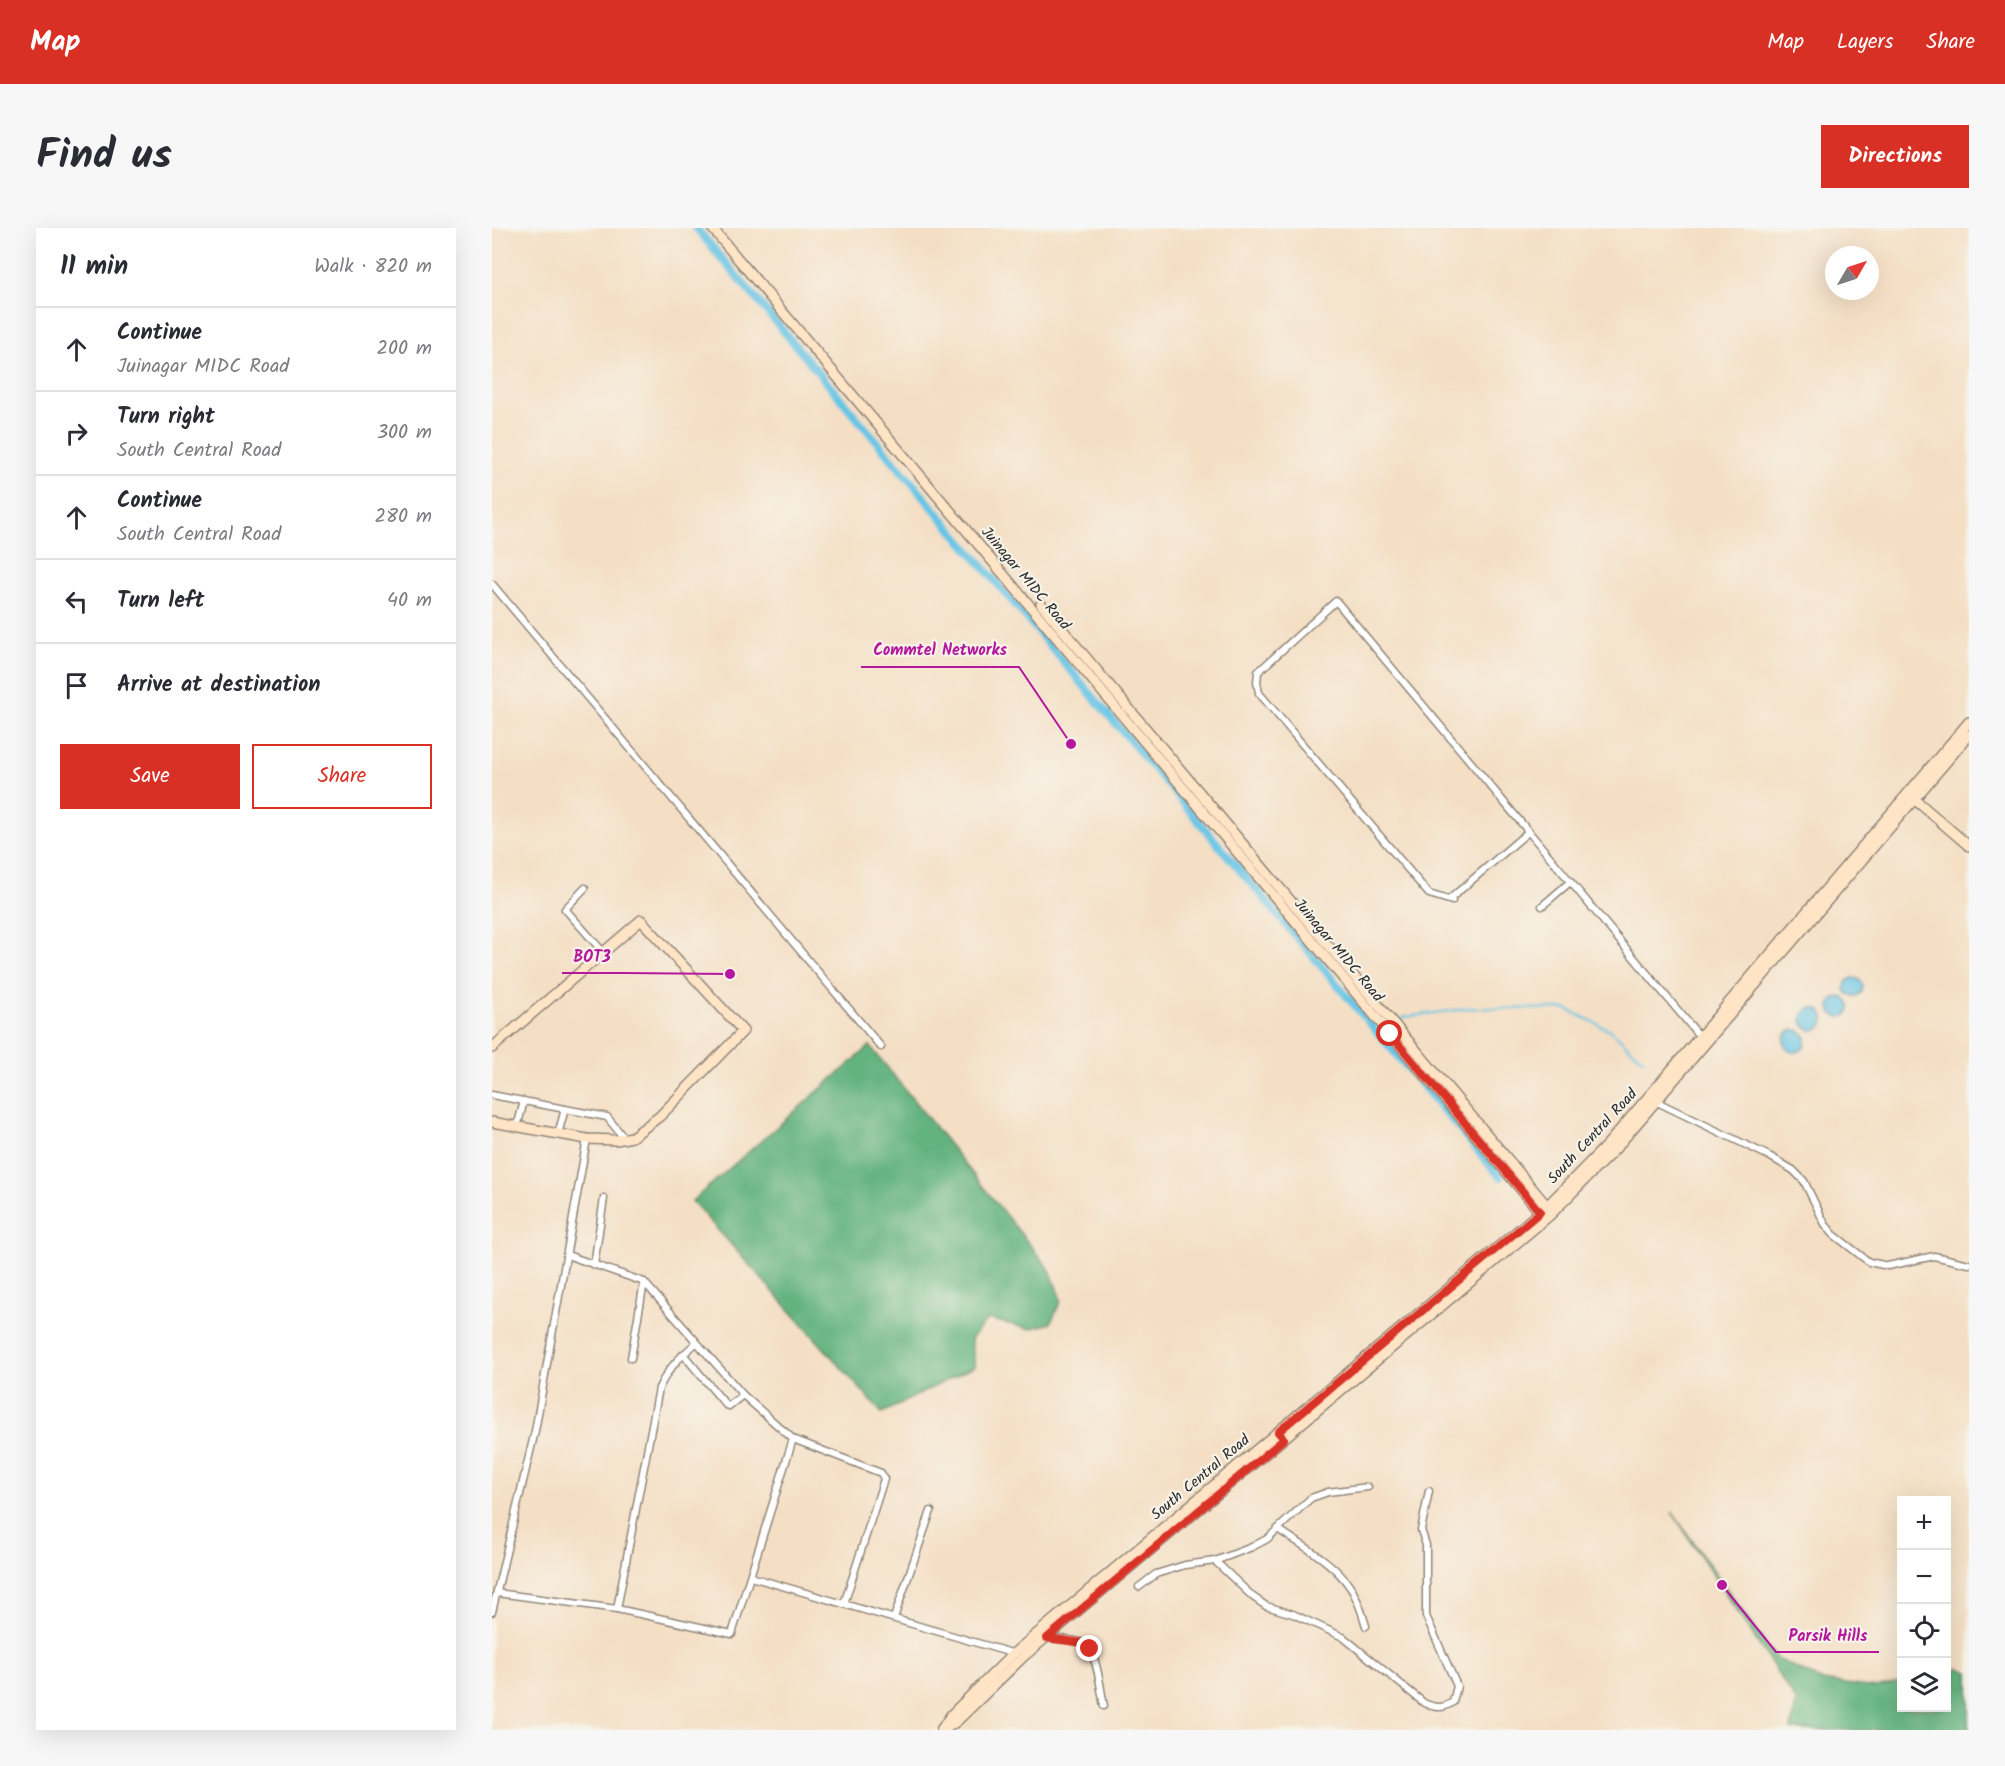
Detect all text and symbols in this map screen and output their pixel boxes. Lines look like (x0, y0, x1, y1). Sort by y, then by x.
text: Map (30, 20, 81, 65)
text: Map (1767, 26, 1804, 59)
text: Layers (1837, 26, 1893, 59)
text: Share (1926, 26, 1975, 59)
text: Find us (36, 123, 172, 190)
button: Directions (1821, 125, 1969, 188)
text: 11 min (60, 246, 128, 288)
north arrow (1825, 246, 1879, 300)
text: Walk · 820 m (314, 251, 432, 283)
text: Continue (117, 316, 202, 351)
icon: ahead (60, 333, 93, 366)
text: 200 m (376, 333, 432, 365)
text: Juinagar MIDC Road (117, 351, 289, 383)
text: Turn right (117, 400, 215, 435)
icon: right (60, 417, 93, 450)
text: 300 m (377, 417, 432, 449)
text: South Central Road (117, 435, 281, 467)
text: Continue (117, 484, 202, 519)
icon: ahead (60, 501, 93, 534)
text: 280 m (374, 501, 432, 533)
text: South Central Road (117, 519, 281, 551)
street label: Juinagar MIDC Road (975, 521, 1076, 636)
text: Turn left (117, 584, 204, 619)
icon: left (60, 585, 93, 618)
text: 40 m (387, 585, 432, 617)
callout: Commtel Networks (861, 633, 1019, 667)
text: Commtel Networks (873, 638, 1007, 663)
text: Arrive at destination (117, 668, 320, 703)
icon: arrive (60, 669, 93, 702)
button: Save (60, 744, 240, 809)
button: Share (252, 744, 432, 809)
street label: Juinagar MIDC Road (1288, 893, 1389, 1008)
callout: BOT3 (562, 939, 623, 973)
text: BOT3 (573, 945, 611, 970)
route start (1376, 1020, 1402, 1046)
street label: South Central Road (1542, 1083, 1644, 1190)
street label: South Central Road (1146, 1429, 1256, 1527)
map controls (1897, 1496, 1951, 1712)
button: + (1897, 1496, 1951, 1550)
button: − (1897, 1550, 1951, 1604)
button: locate (1897, 1604, 1951, 1658)
callout: Parsik Hills (1776, 1618, 1879, 1652)
text: Parsik Hills (1789, 1624, 1868, 1649)
route end (1076, 1635, 1102, 1661)
button: layers (1897, 1658, 1951, 1712)

